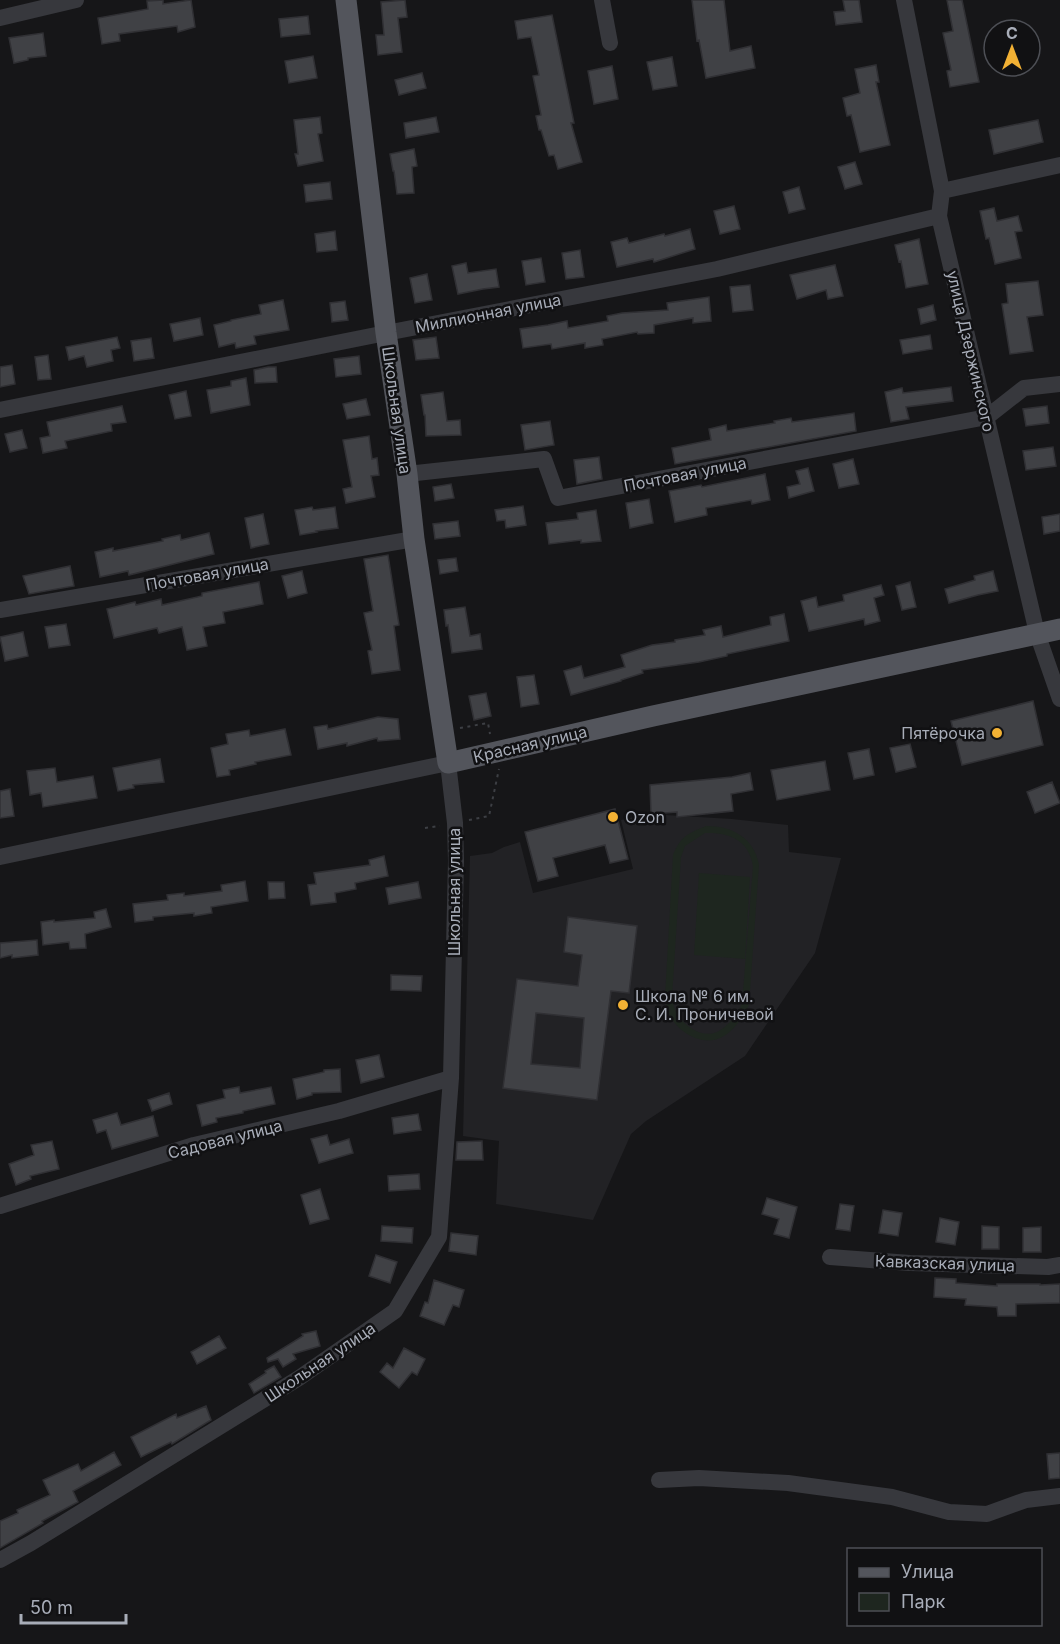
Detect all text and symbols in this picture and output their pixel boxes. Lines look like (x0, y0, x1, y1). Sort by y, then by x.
north arrow (982, 18, 1042, 78)
text: С (1006, 23, 1018, 43)
street label: улица Дзержинского (943, 268, 999, 434)
street label: Миллионная улица (413, 289, 563, 337)
street label: Школьная улица (378, 345, 416, 475)
street label: Почтовая улица (622, 452, 748, 496)
street label: Почтовая улица (144, 553, 270, 595)
street label: Красная улица (471, 721, 589, 767)
place label: Пятёрочка (901, 723, 985, 743)
marker: Пятёрочка (990, 726, 1004, 740)
place label: Ozon (625, 807, 665, 827)
marker: Ozon (606, 810, 620, 824)
street label: Школьная улица (444, 828, 464, 956)
place label: Школа № 6 им. С. И. Проничевой (635, 986, 774, 1024)
marker: Школа № 6 им. С. И. Проничевой (616, 998, 630, 1012)
street label: Садовая улица (166, 1115, 284, 1163)
street label: Кавказская улица (875, 1251, 1015, 1275)
street label: Школьная улица (261, 1318, 379, 1406)
legend (847, 1548, 1042, 1626)
text: Улица (901, 1561, 954, 1582)
scale bar (21, 1587, 126, 1625)
text: Парк (901, 1591, 946, 1612)
text: 50 m (30, 1597, 73, 1618)

